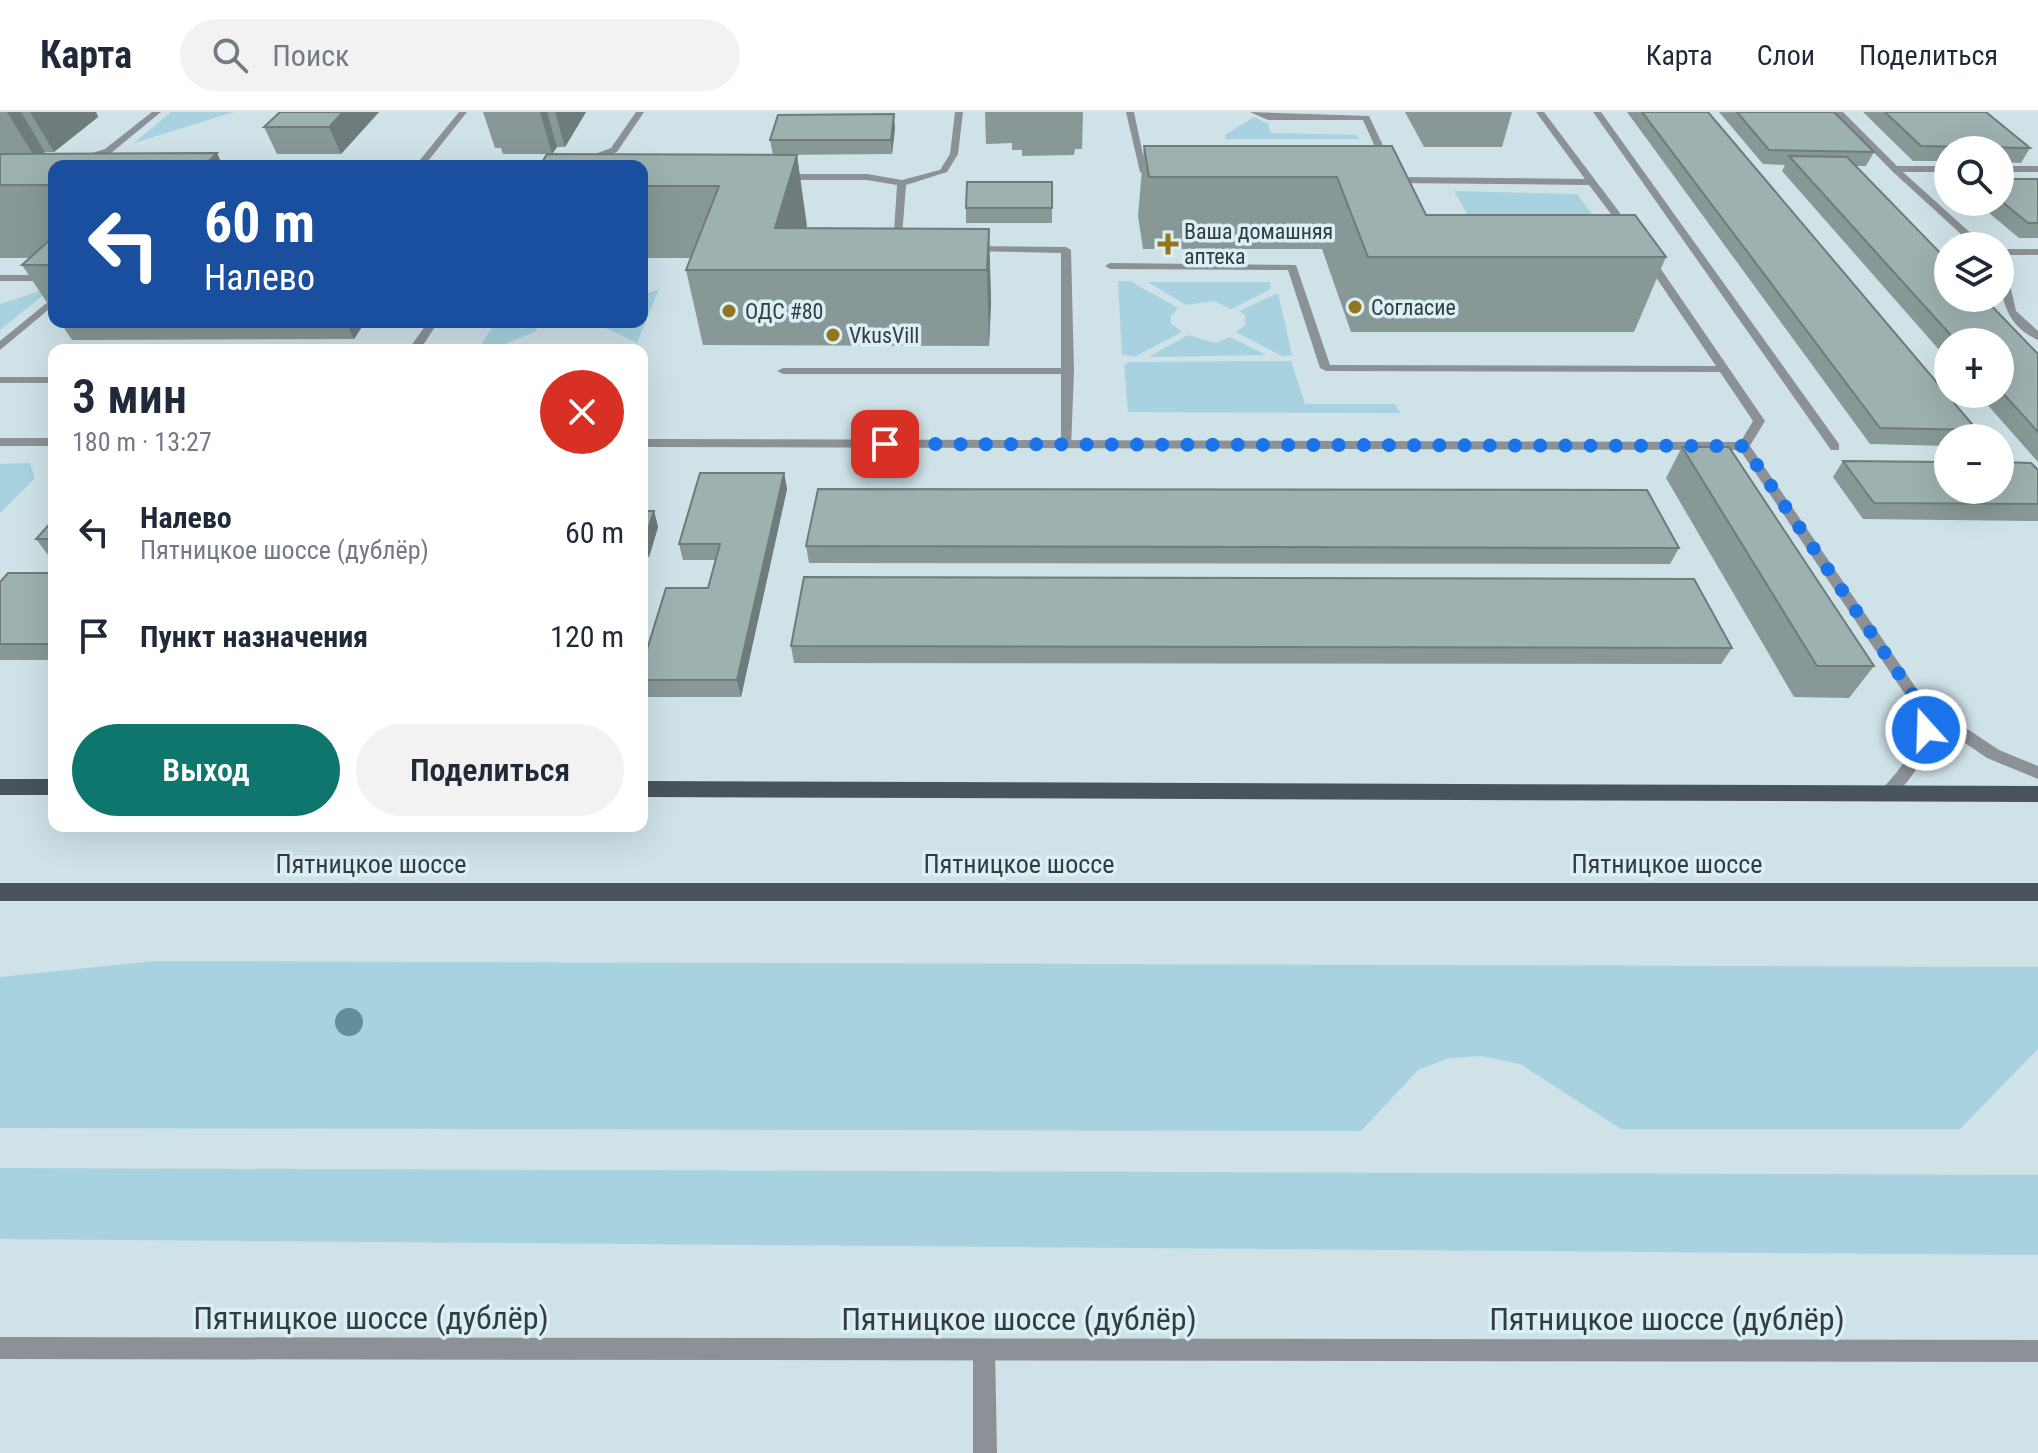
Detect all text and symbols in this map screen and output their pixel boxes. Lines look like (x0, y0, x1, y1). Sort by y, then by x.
search box (180, 19, 740, 91)
text: Карта (40, 33, 132, 77)
icon: search (208, 33, 252, 77)
text: Поиск (272, 38, 349, 73)
text: Карта (1646, 39, 1713, 72)
text: Слои (1757, 39, 1815, 72)
text: Поделиться (1859, 39, 1998, 72)
map controls (1934, 136, 2014, 504)
button: search (1934, 136, 2014, 216)
text: 60 m (204, 190, 315, 256)
icon: left (72, 192, 176, 296)
place label: Ваша домашняя аптека (1184, 219, 1333, 269)
button: layers (1934, 232, 2014, 312)
marker: Ваша домашняя аптека (1159, 235, 1177, 253)
text: Налево (204, 257, 315, 299)
place label: Согласие (1371, 295, 1456, 320)
marker: Согласие (1346, 298, 1364, 316)
place label: ОДС #80 (745, 299, 823, 324)
marker: ОДС #80 (720, 302, 738, 320)
place label: VkusVill (849, 323, 919, 348)
marker: VkusVill (824, 326, 842, 344)
button: + (1934, 328, 2014, 408)
text: 3 мин (72, 368, 187, 425)
button: close (540, 370, 624, 454)
pin (851, 410, 919, 478)
icon: arrive (863, 422, 907, 466)
button: − (1934, 424, 2014, 504)
text: 180 m · 13:27 (72, 427, 212, 457)
text: Налево (140, 500, 232, 535)
icon: left (72, 510, 116, 554)
text: 60 m (565, 515, 624, 550)
text: Пятницкое шоссе (дублёр) (140, 535, 429, 565)
icon: arrive (72, 614, 116, 658)
text: Пункт назначения (140, 619, 368, 654)
text: 120 m (550, 619, 624, 654)
position arrow (1884, 688, 1968, 772)
button: Выход (72, 724, 340, 816)
button: Поделиться (356, 724, 624, 816)
street label: Пятницкое шоссе (276, 849, 466, 879)
street label: Пятницкое шоссе (924, 849, 1114, 879)
street label: Пятницкое шоссе (1572, 849, 1762, 879)
street label: Пятницкое шоссе (дублёр) (193, 1299, 549, 1337)
street label: Пятницкое шоссе (дублёр) (841, 1300, 1197, 1338)
street label: Пятницкое шоссе (дублёр) (1489, 1300, 1845, 1338)

